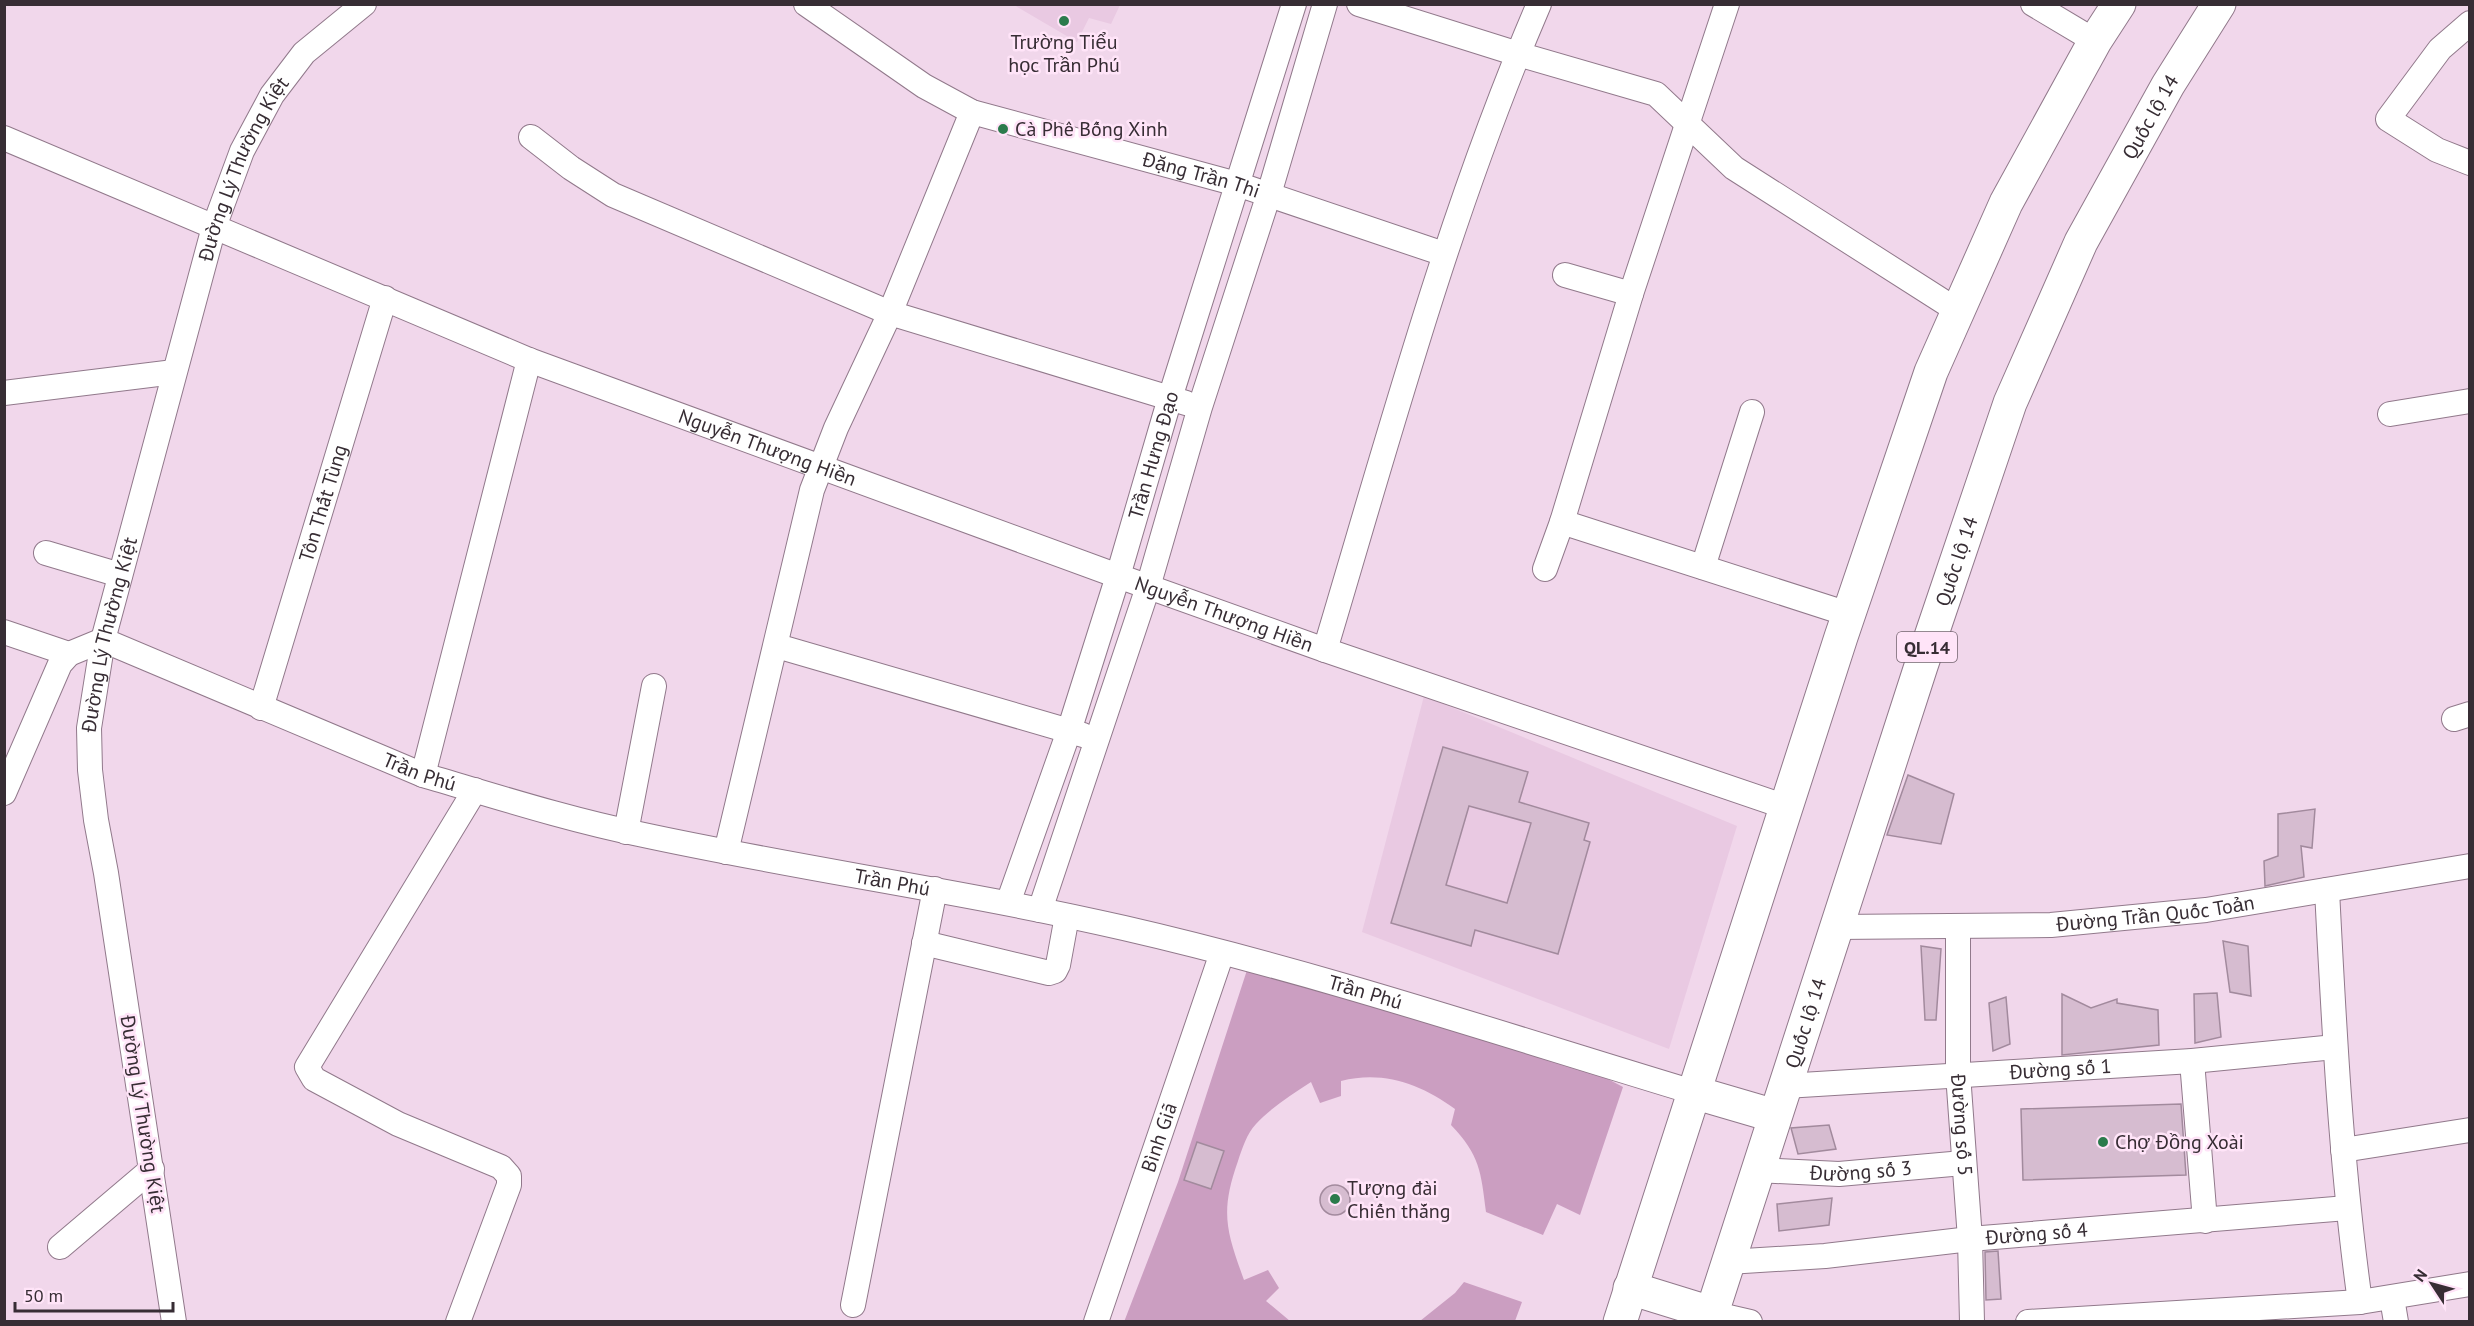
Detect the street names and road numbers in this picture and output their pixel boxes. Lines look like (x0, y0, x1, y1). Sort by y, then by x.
street label: Quốc lộ 14 (2116, 69, 2184, 164)
street label: Đường Lý Thường Kiệt (192, 71, 295, 265)
street label: Đặng Trần Thi (1139, 146, 1263, 204)
street label: Trần Hưng Đạo (1122, 388, 1184, 522)
street label: Nguyễn Thượng Hiền (675, 403, 860, 492)
street label: Tôn Thất Tùng (293, 441, 353, 565)
street label: Quốc lộ 14 (1929, 513, 1984, 610)
street label: Đường Lý Thường Kiệt (75, 534, 143, 735)
street label: Nguyễn Thượng Hiền (1131, 570, 1317, 658)
road number: QL.14 (1897, 632, 1957, 662)
street label: Trần Phú (379, 747, 459, 797)
street label: Trần Phú (853, 863, 932, 902)
street label: Đường Trần Quốc Toản (2054, 889, 2256, 938)
street label: Trần Phú (1325, 969, 1406, 1015)
street label: Quốc lộ 14 (1779, 975, 1832, 1072)
street label: Đường Lý Thường Kiệt (114, 1012, 171, 1215)
street label: Đường số 1 (2008, 1053, 2112, 1085)
street label: Đường số 5 (1945, 1072, 1978, 1177)
street label: Bình Giã (1135, 1099, 1183, 1176)
street label: Đường số 3 (1808, 1155, 1913, 1187)
street label: Đường số 4 (1984, 1216, 2089, 1251)

